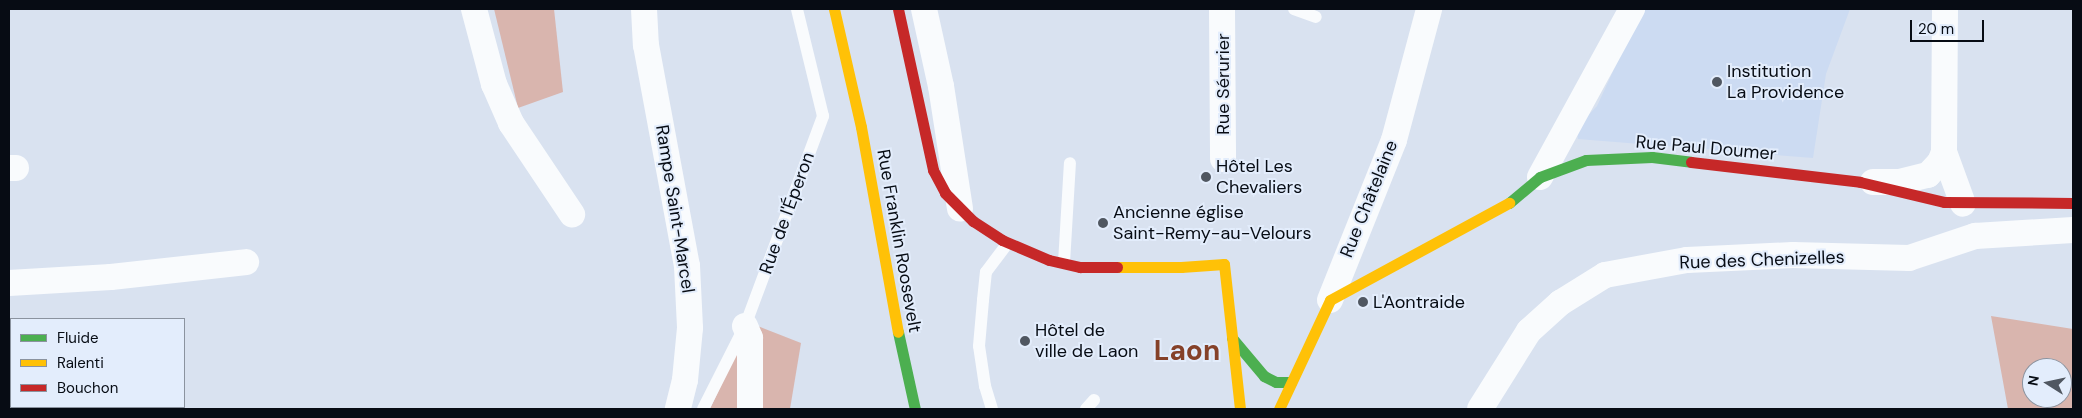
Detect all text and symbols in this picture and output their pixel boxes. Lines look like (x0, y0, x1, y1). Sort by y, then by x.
scale bar (1912, 10, 1986, 42)
text: 20 m (1918, 19, 1954, 39)
street label: Rue Sérurier (1212, 33, 1234, 135)
place label: Institution La Providence (1727, 61, 1844, 104)
marker: Institution La Providence (1711, 76, 1723, 88)
street label: Rampe Saint-Marcel (651, 123, 699, 295)
street label: Rue Paul Doumer (1635, 131, 1777, 165)
street label: Rue Châtelaine (1336, 137, 1402, 261)
street label: Rue Franklin Roosevelt (872, 148, 926, 334)
street label: Rue de l'Éperon (755, 149, 819, 277)
place label: Hôtel Les Chevaliers (1216, 156, 1302, 198)
marker: Hôtel Les Chevaliers (1200, 171, 1212, 183)
place label: Ancienne église Saint-Remy-au-Velours (1113, 202, 1312, 244)
marker: Ancienne église Saint-Remy-au-Velours (1097, 217, 1109, 229)
street label: Rue des Chenizelles (1679, 246, 1845, 274)
place label: L'Aontraide (1373, 291, 1465, 313)
marker: L'Aontraide (1357, 296, 1369, 308)
legend (10, 318, 185, 408)
place label: Hôtel de ville de Laon (1035, 320, 1138, 362)
text: Fluide (57, 328, 99, 348)
district label: Laon (1154, 334, 1220, 368)
marker: Hôtel de ville de Laon (1019, 335, 1031, 347)
text: Ralenti (57, 353, 104, 373)
north arrow (2022, 358, 2072, 408)
text: N (2023, 374, 2043, 387)
text: Bouchon (57, 378, 118, 398)

